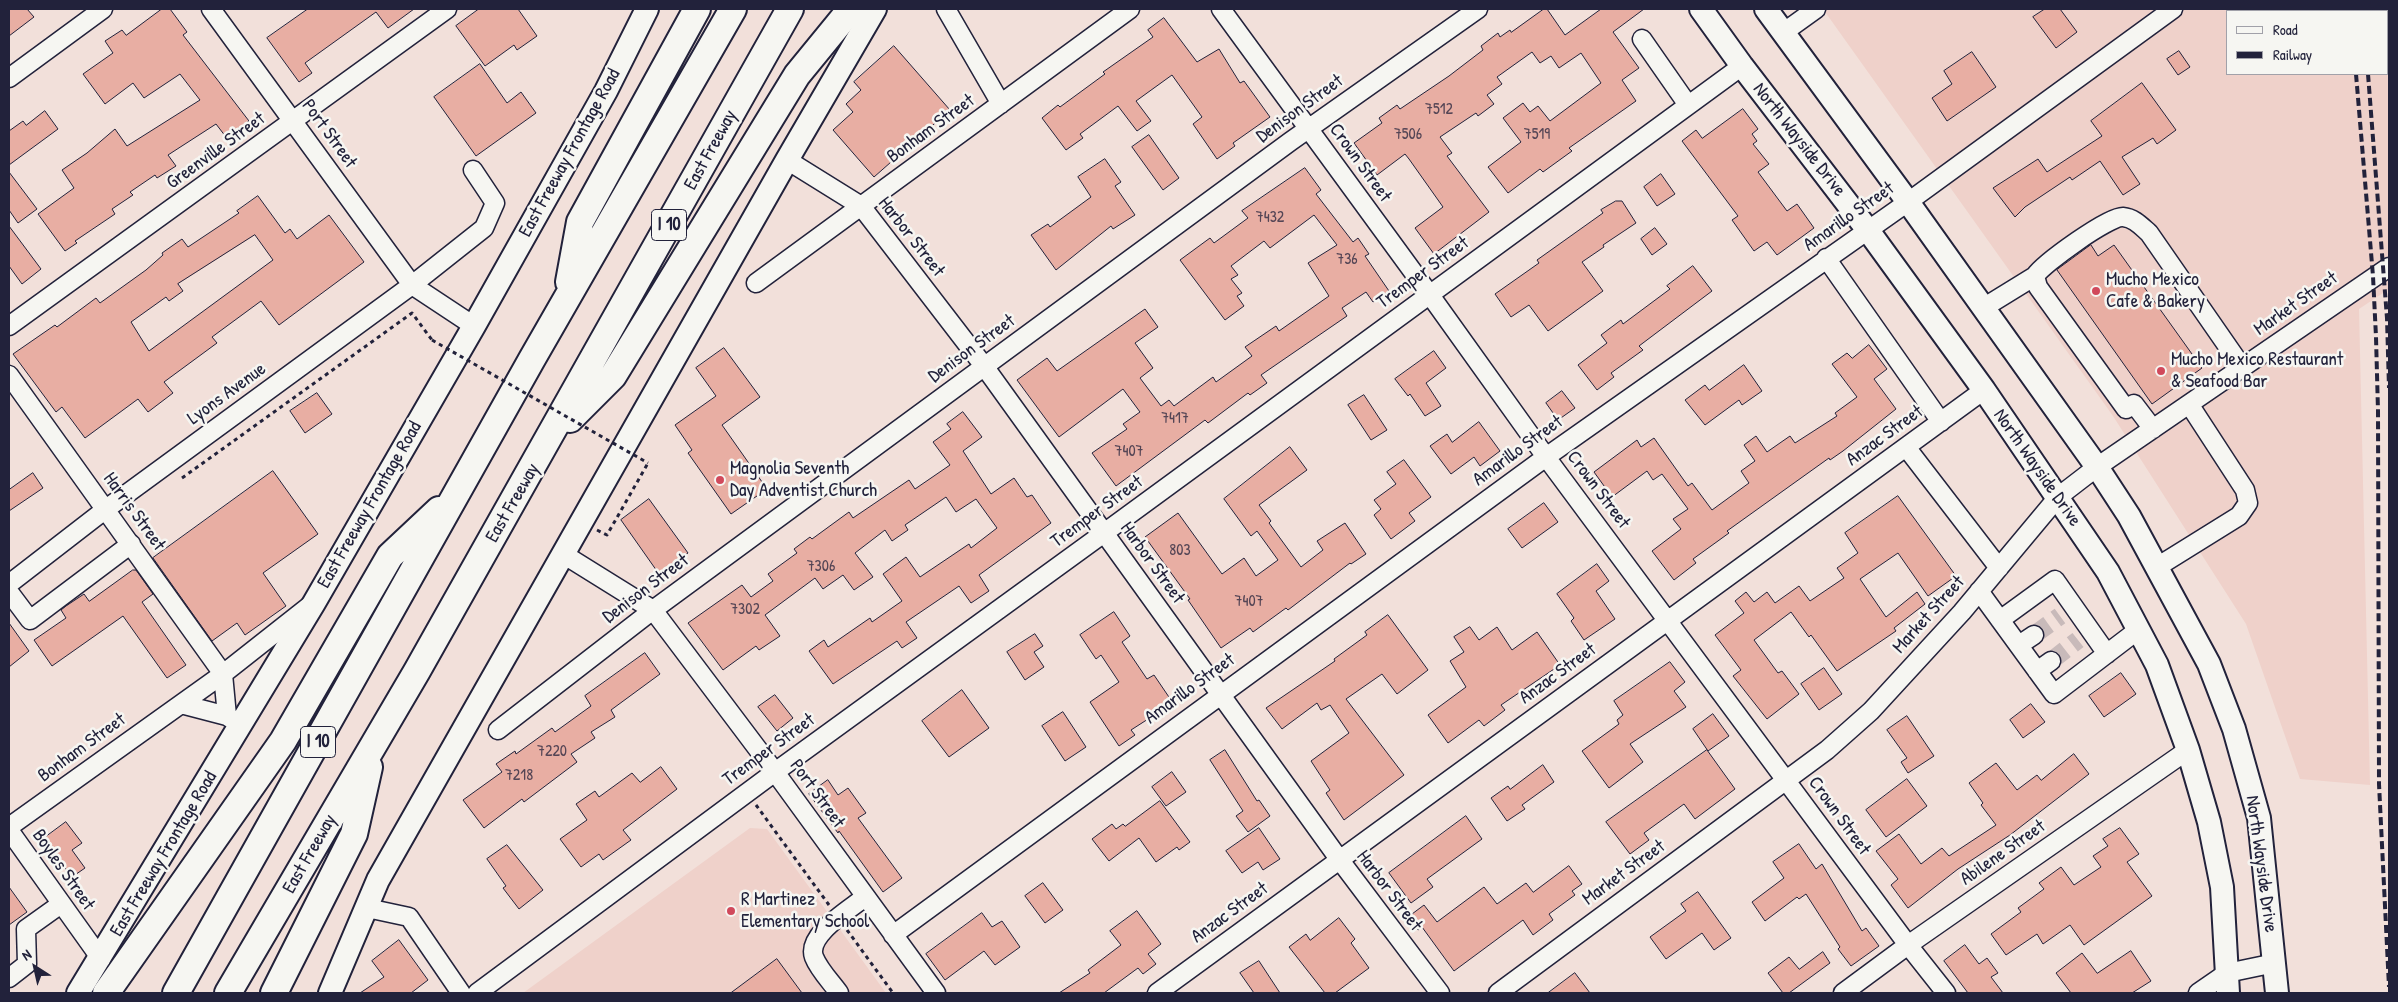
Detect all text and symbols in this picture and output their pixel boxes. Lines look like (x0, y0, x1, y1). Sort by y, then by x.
legend (2226, 10, 2388, 75)
text: Road (2273, 19, 2298, 40)
text: Railway (2273, 44, 2312, 65)
street label: East Freeway Frontage Road (514, 65, 626, 241)
street label: Denison Street (1252, 70, 1348, 148)
street label: North Wayside Drive (1748, 79, 1850, 201)
street label: Bonham Street (883, 90, 979, 168)
street label: Port Street (296, 95, 362, 173)
house number: 7512 (1425, 100, 1453, 120)
street label: East Freeway (680, 106, 742, 194)
street label: Greenville Street (162, 108, 270, 194)
street label: Crown Street (1324, 119, 1396, 207)
house number: 7506 (1394, 125, 1422, 145)
house number: 7519 (1524, 125, 1550, 145)
street label: Amarillo Street (1799, 177, 1899, 257)
street label: Harbor Street (873, 193, 949, 281)
house number: 7432 (1256, 208, 1284, 228)
road number: I 10 (652, 210, 686, 240)
street label: Tremper Street (1372, 232, 1474, 314)
house number: 736 (1336, 250, 1358, 270)
street label: Market Street (2250, 267, 2342, 341)
place label: Mucho Mexico Cafe & Bakery (2106, 269, 2205, 313)
marker: Mucho Mexico Cafe & Bakery (2090, 285, 2102, 297)
street label: Denison Street (924, 310, 1020, 388)
place label: Mucho Mexico Restaurant & Seafood Bar (2171, 349, 2343, 393)
street label: Lyons Avenue (183, 358, 271, 430)
marker: Mucho Mexico Restaurant & Seafood Bar (2155, 365, 2167, 377)
street label: Anzac Street (1842, 400, 1928, 472)
street label: North Wayside Drive (1988, 405, 2086, 531)
house number: 7417 (1161, 409, 1189, 429)
street label: Amarillo Street (1469, 411, 1567, 491)
street label: East Freeway Frontage Road (313, 418, 427, 592)
house number: 7407 (1114, 442, 1144, 462)
street label: Crown Street (1561, 447, 1635, 533)
place label: Magnolia Seventh Day Adventist Church (730, 458, 877, 502)
street label: East Freeway (481, 459, 545, 547)
street label: Harris Street (98, 468, 170, 556)
street label: Tremper Street (1046, 471, 1148, 553)
marker: Magnolia Seventh Day Adventist Church (714, 474, 726, 486)
street label: Harbor Street (1115, 518, 1189, 608)
house number: 803 (1169, 541, 1191, 561)
street label: Denison Street (599, 549, 693, 629)
house number: 7306 (807, 557, 835, 577)
street label: Market Street (1888, 571, 1970, 659)
house number: 7407 (1234, 592, 1264, 612)
house number: 7302 (730, 600, 760, 620)
street label: Anzac Street (1515, 638, 1601, 710)
street label: Amarillo Street (1141, 649, 1239, 729)
street label: Bonham Street (34, 709, 130, 787)
street label: Tremper Street (718, 709, 820, 791)
road number: I 10 (300, 726, 336, 758)
house number: 7220 (537, 742, 567, 762)
street label: Port Street (784, 755, 850, 833)
house number: 7218 (505, 766, 533, 786)
street label: East Freeway Frontage Road (106, 767, 222, 941)
street label: Crown Street (1803, 772, 1875, 860)
street label: North Wayside Drive (2240, 794, 2282, 934)
street label: East Freeway (278, 810, 342, 898)
street label: Abilene Street (1956, 815, 2050, 891)
street label: Boyles Street (27, 825, 99, 915)
street label: Market Street (1578, 835, 1670, 911)
street label: Harbor Street (1351, 846, 1427, 936)
street label: Anzac Street (1187, 877, 1273, 949)
place label: R Martinez Elementary School (741, 889, 869, 933)
marker: R Martinez Elementary School (725, 905, 737, 917)
north arrow (10, 942, 60, 992)
text: N (18, 944, 35, 964)

